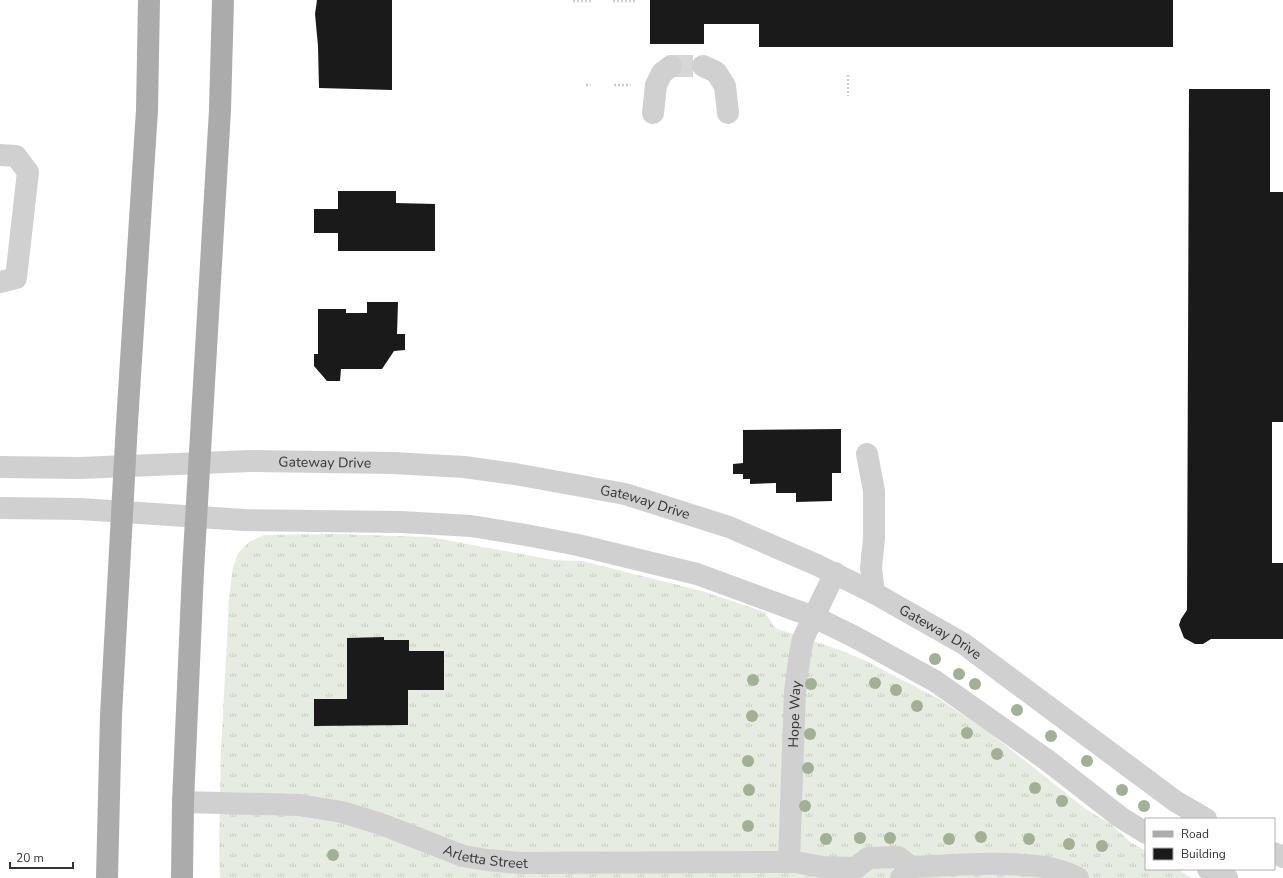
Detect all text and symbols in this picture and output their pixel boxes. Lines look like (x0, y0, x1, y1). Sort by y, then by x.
street label: Gateway Drive (278, 452, 371, 472)
street label: Gateway Drive (599, 480, 693, 524)
street label: Gateway Drive (896, 600, 986, 664)
street label: Hope Way (784, 679, 806, 748)
legend (1145, 818, 1275, 870)
text: Road (1181, 826, 1209, 842)
street label: Arletta Street (441, 840, 528, 873)
scale bar (10, 844, 73, 870)
text: Building (1181, 846, 1226, 862)
text: 20 m (16, 850, 44, 866)

